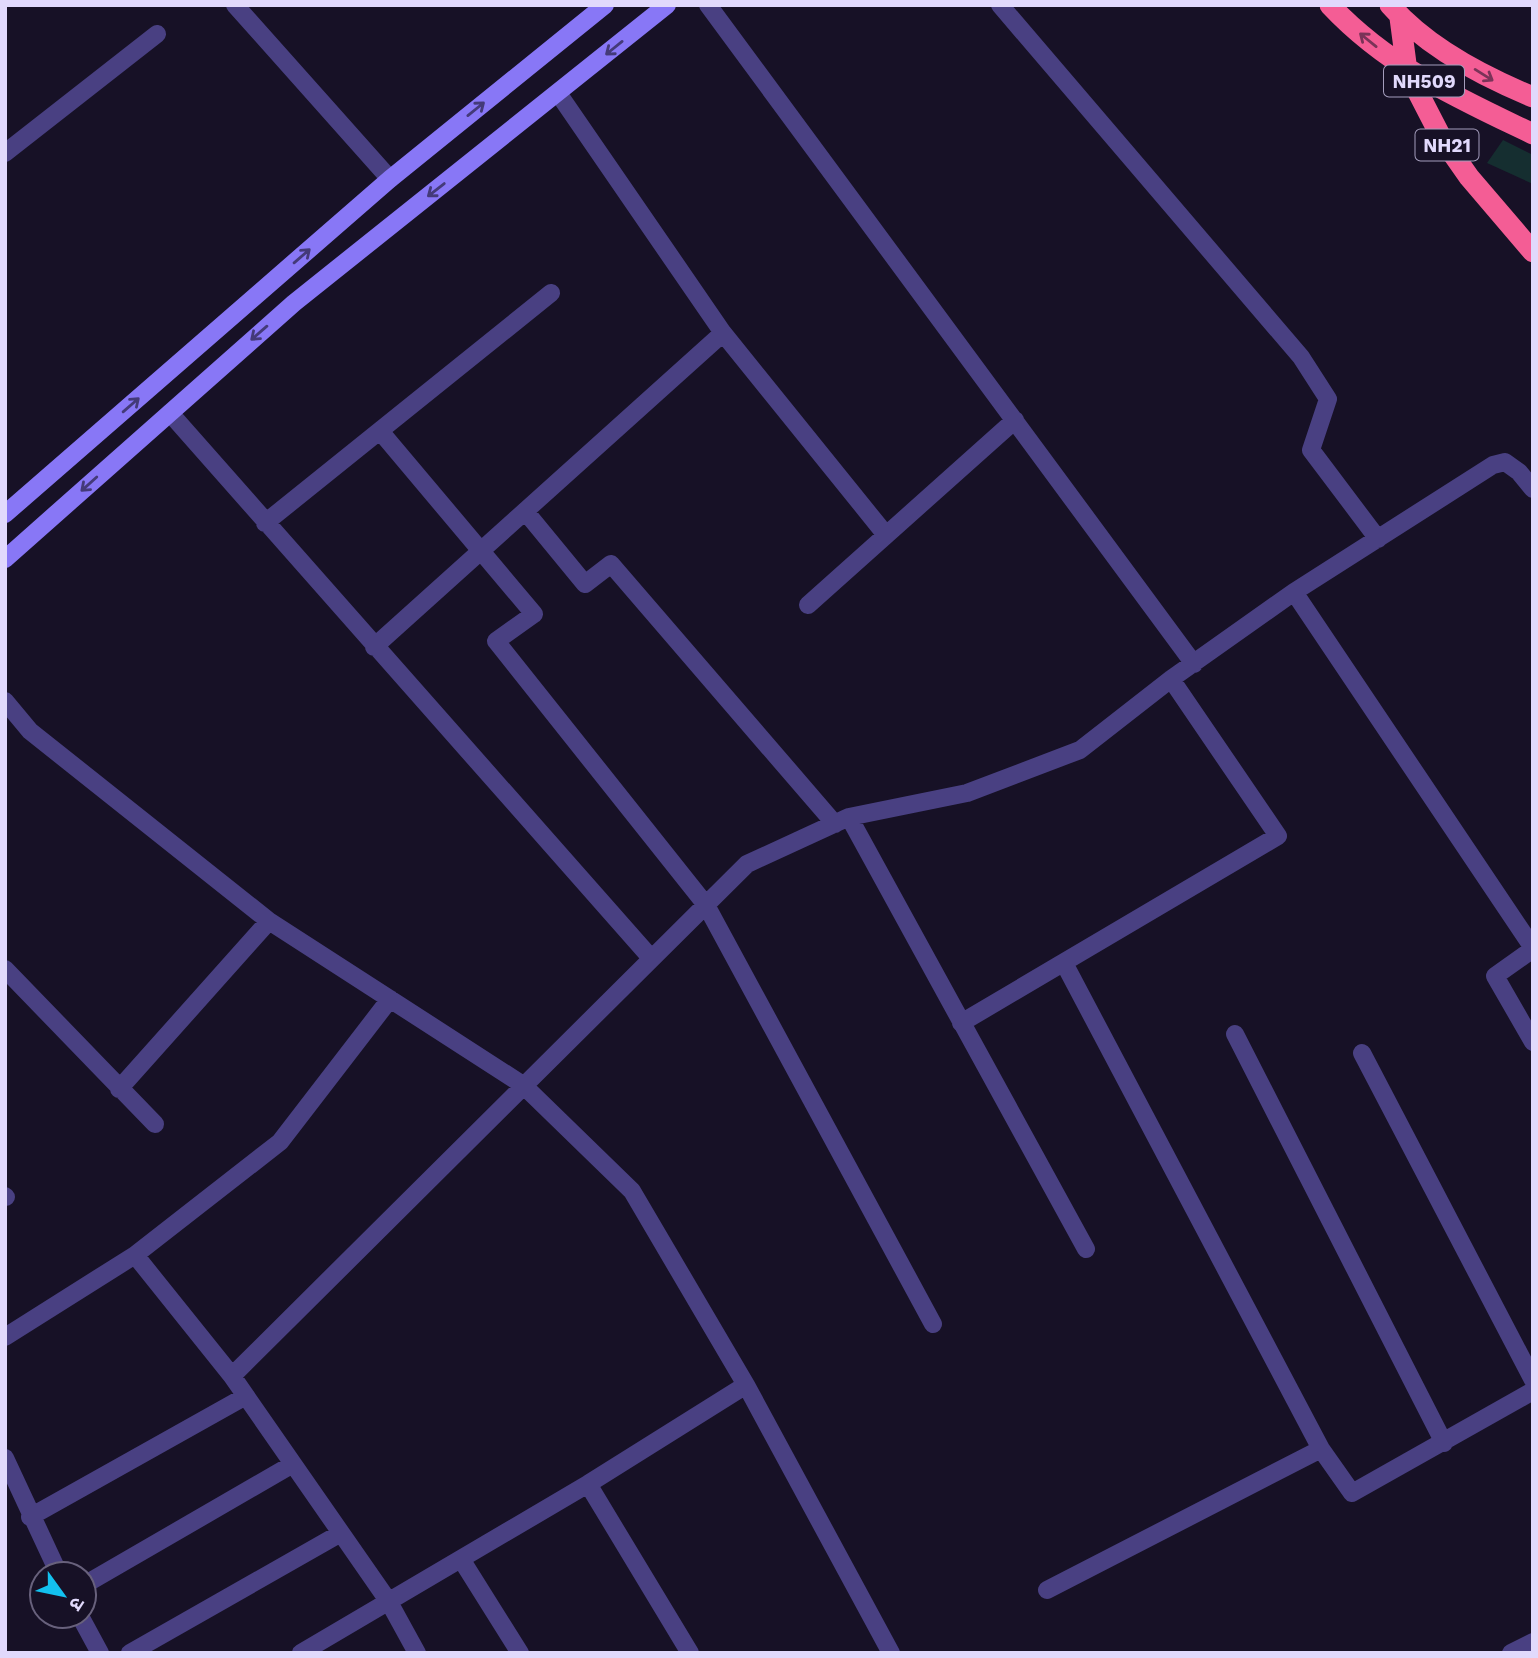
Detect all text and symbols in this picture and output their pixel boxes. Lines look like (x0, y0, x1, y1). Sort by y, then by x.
one-way arrow (1359, 32, 1377, 48)
one-way arrow (605, 40, 623, 56)
road number: NH509 (1384, 66, 1464, 96)
one-way arrow (1473, 68, 1493, 82)
one-way arrow (467, 102, 485, 117)
road number: NH21 (1416, 130, 1478, 160)
one-way arrow (428, 182, 446, 198)
one-way arrow (293, 248, 311, 264)
one-way arrow (251, 325, 269, 341)
one-way arrow (121, 397, 139, 413)
one-way arrow (80, 476, 98, 492)
north arrow (28, 1560, 98, 1630)
text: उ (64, 1593, 90, 1616)

